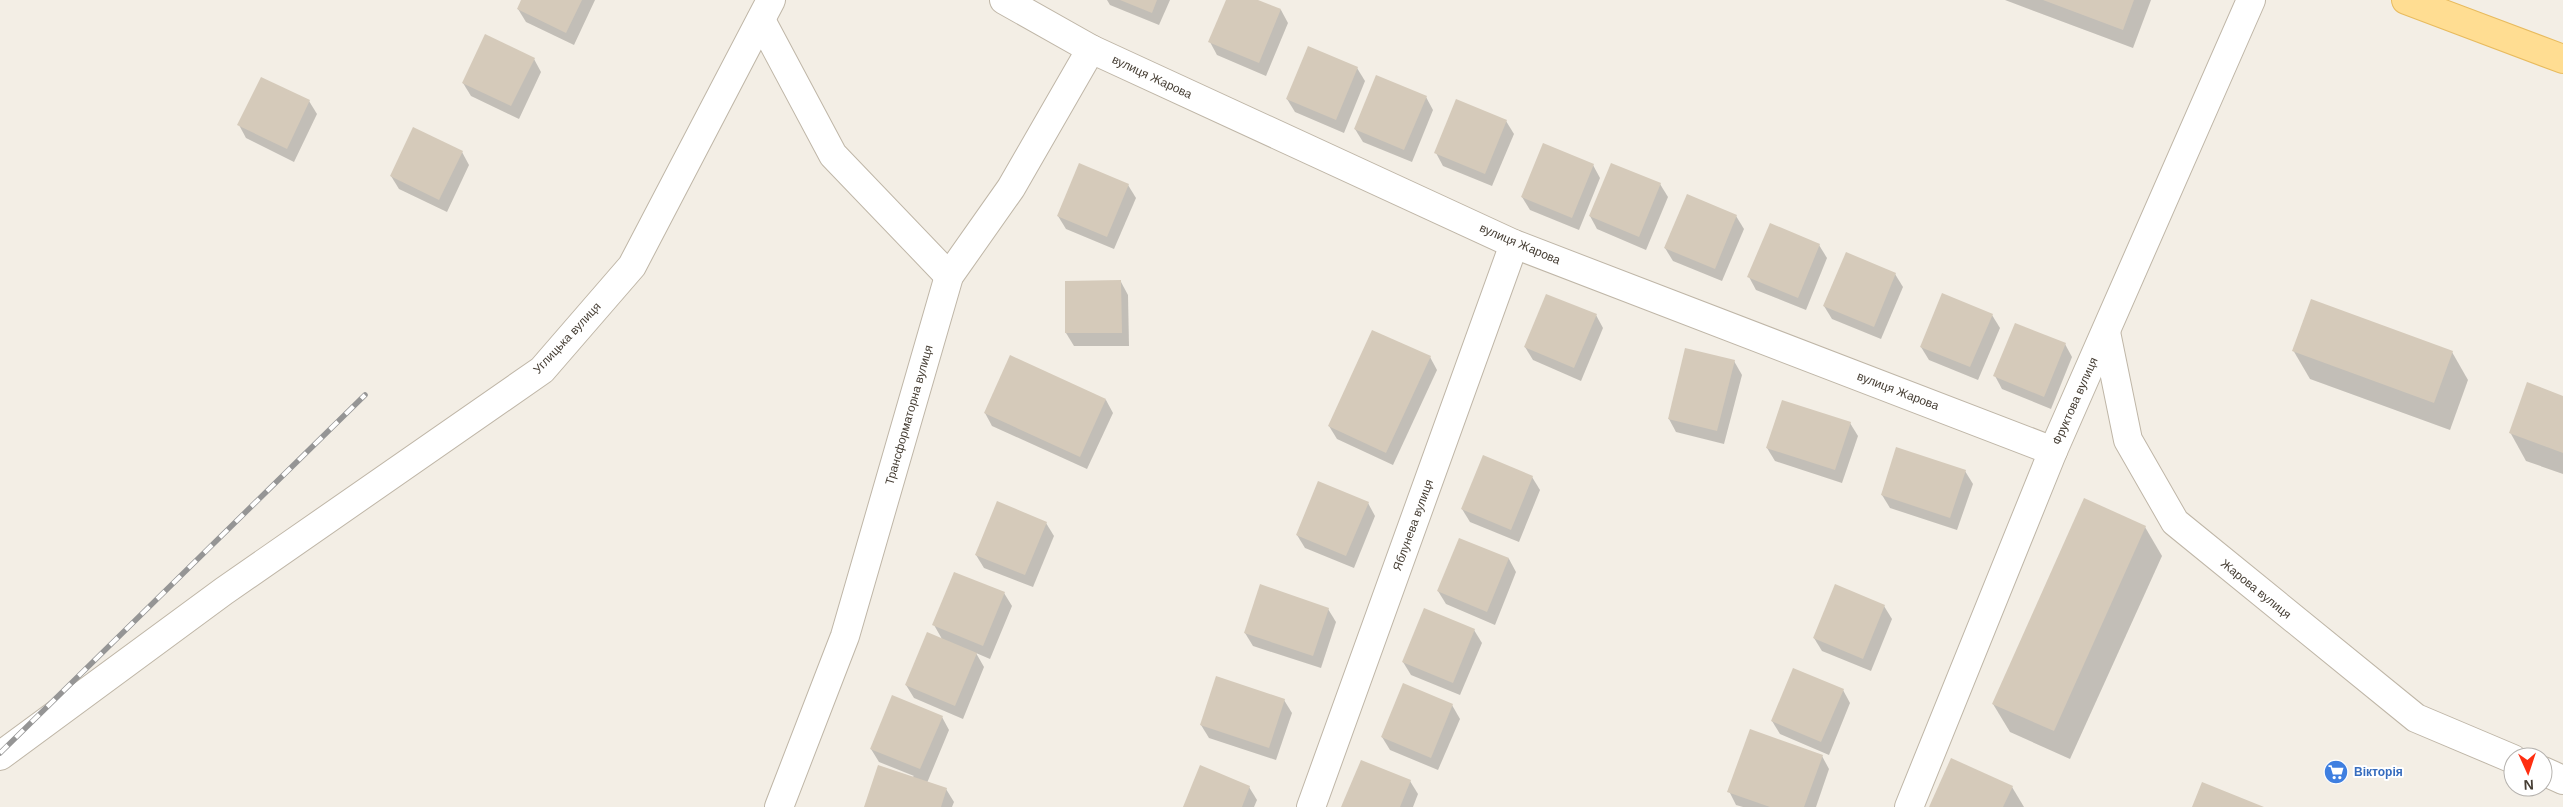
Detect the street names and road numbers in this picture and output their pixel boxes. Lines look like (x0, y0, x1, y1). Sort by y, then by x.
street label: вулиця Жарова (1110, 52, 1194, 102)
street label: вулиця Жарова (1477, 221, 1563, 267)
street label: Углицька вулиця (530, 299, 604, 377)
street label: Трансформаторна вулиця (882, 343, 936, 487)
street label: Фруктова вулиця (2049, 355, 2101, 447)
street label: вулиця Жарова (1855, 369, 1941, 413)
street label: Яблунева вулиця (1390, 477, 1436, 573)
street label: Жарова вулиця (2218, 556, 2294, 622)

